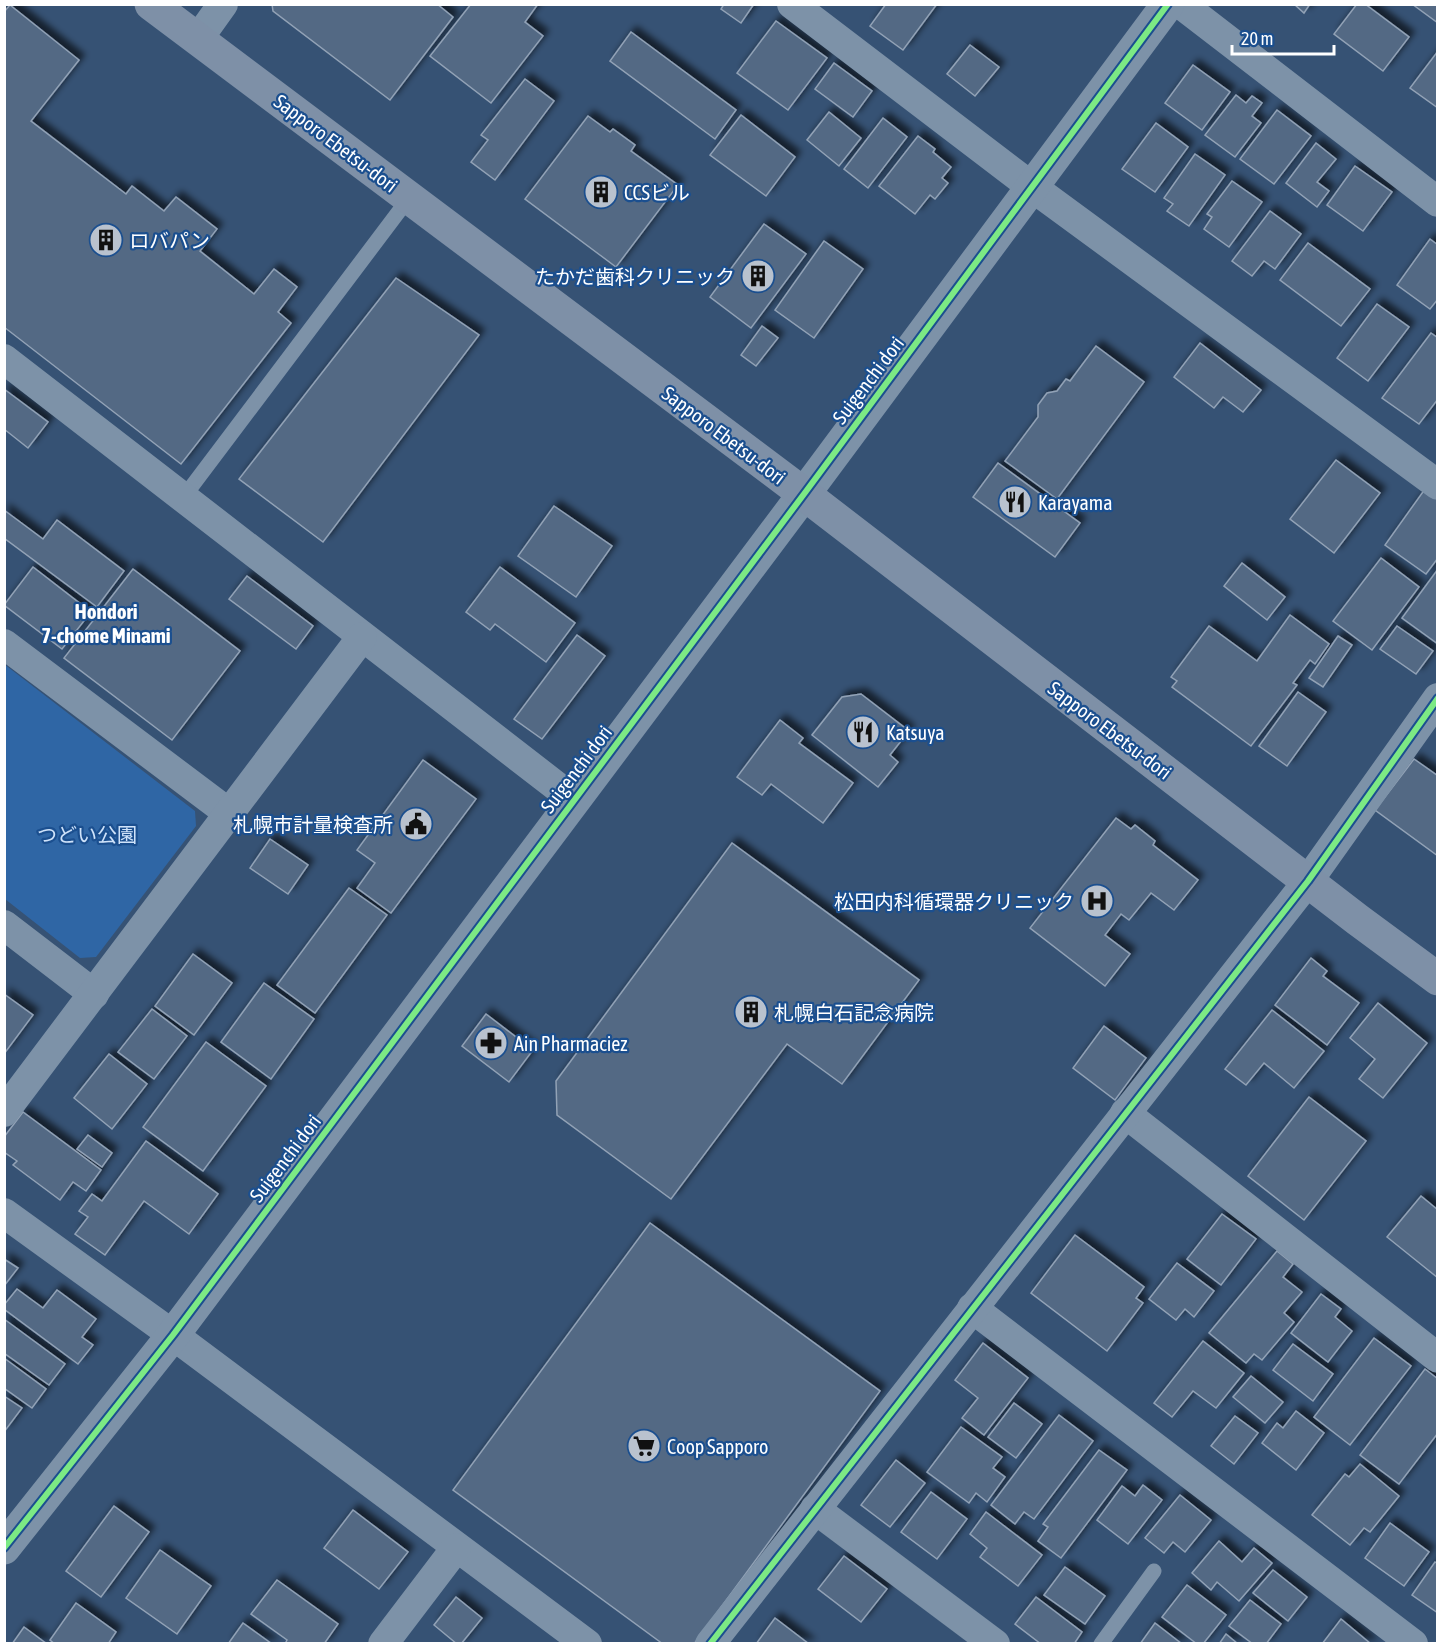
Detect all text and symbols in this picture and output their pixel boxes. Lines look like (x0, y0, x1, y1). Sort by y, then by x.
scale bar (1232, 18, 1334, 56)
text: 20 m (1241, 28, 1273, 49)
street label: Sapporo Ebetsu-dori (270, 89, 402, 197)
building icon: CCSビル (583, 174, 619, 210)
place label: CCSビル (624, 181, 690, 204)
building icon: ロバパン (88, 222, 124, 258)
place label: ロバパン (129, 229, 210, 252)
building icon: たかだ歯科クリニック (740, 258, 776, 294)
place label: たかだ歯科クリニック (535, 265, 735, 288)
street label: Suigenchi dori (828, 332, 908, 428)
street label: Sapporo Ebetsu-dori (658, 381, 790, 489)
restaurant icon: Karayama (997, 484, 1033, 520)
place label: Karayama (1038, 491, 1113, 514)
district label: Hondori 7-chome Minami (41, 599, 171, 647)
street label: Sapporo Ebetsu-dori (1044, 676, 1176, 784)
restaurant icon: Katsuya (845, 714, 881, 750)
street label: Suigenchi dori (536, 721, 616, 817)
place label: Katsuya (886, 721, 945, 744)
public building icon: 札幌市計量検査所 (398, 806, 434, 842)
place label: 札幌市計量検査所 (233, 813, 393, 836)
park label: つどい公園 (37, 823, 137, 846)
hospital icon: 松田内科循環器クリニック (1079, 883, 1115, 919)
place label: 松田内科循環器クリニック (834, 890, 1074, 913)
building icon: 札幌白石記念病院 (733, 994, 769, 1030)
place label: 札幌白石記念病院 (774, 1001, 934, 1024)
pharmacy icon: Ain Pharmaciez (473, 1025, 509, 1061)
place label: Ain Pharmaciez (514, 1032, 628, 1055)
street label: Suigenchi dori (245, 1110, 325, 1206)
supermarket icon: Coop Sapporo (626, 1428, 662, 1464)
place label: Coop Sapporo (667, 1435, 768, 1458)

